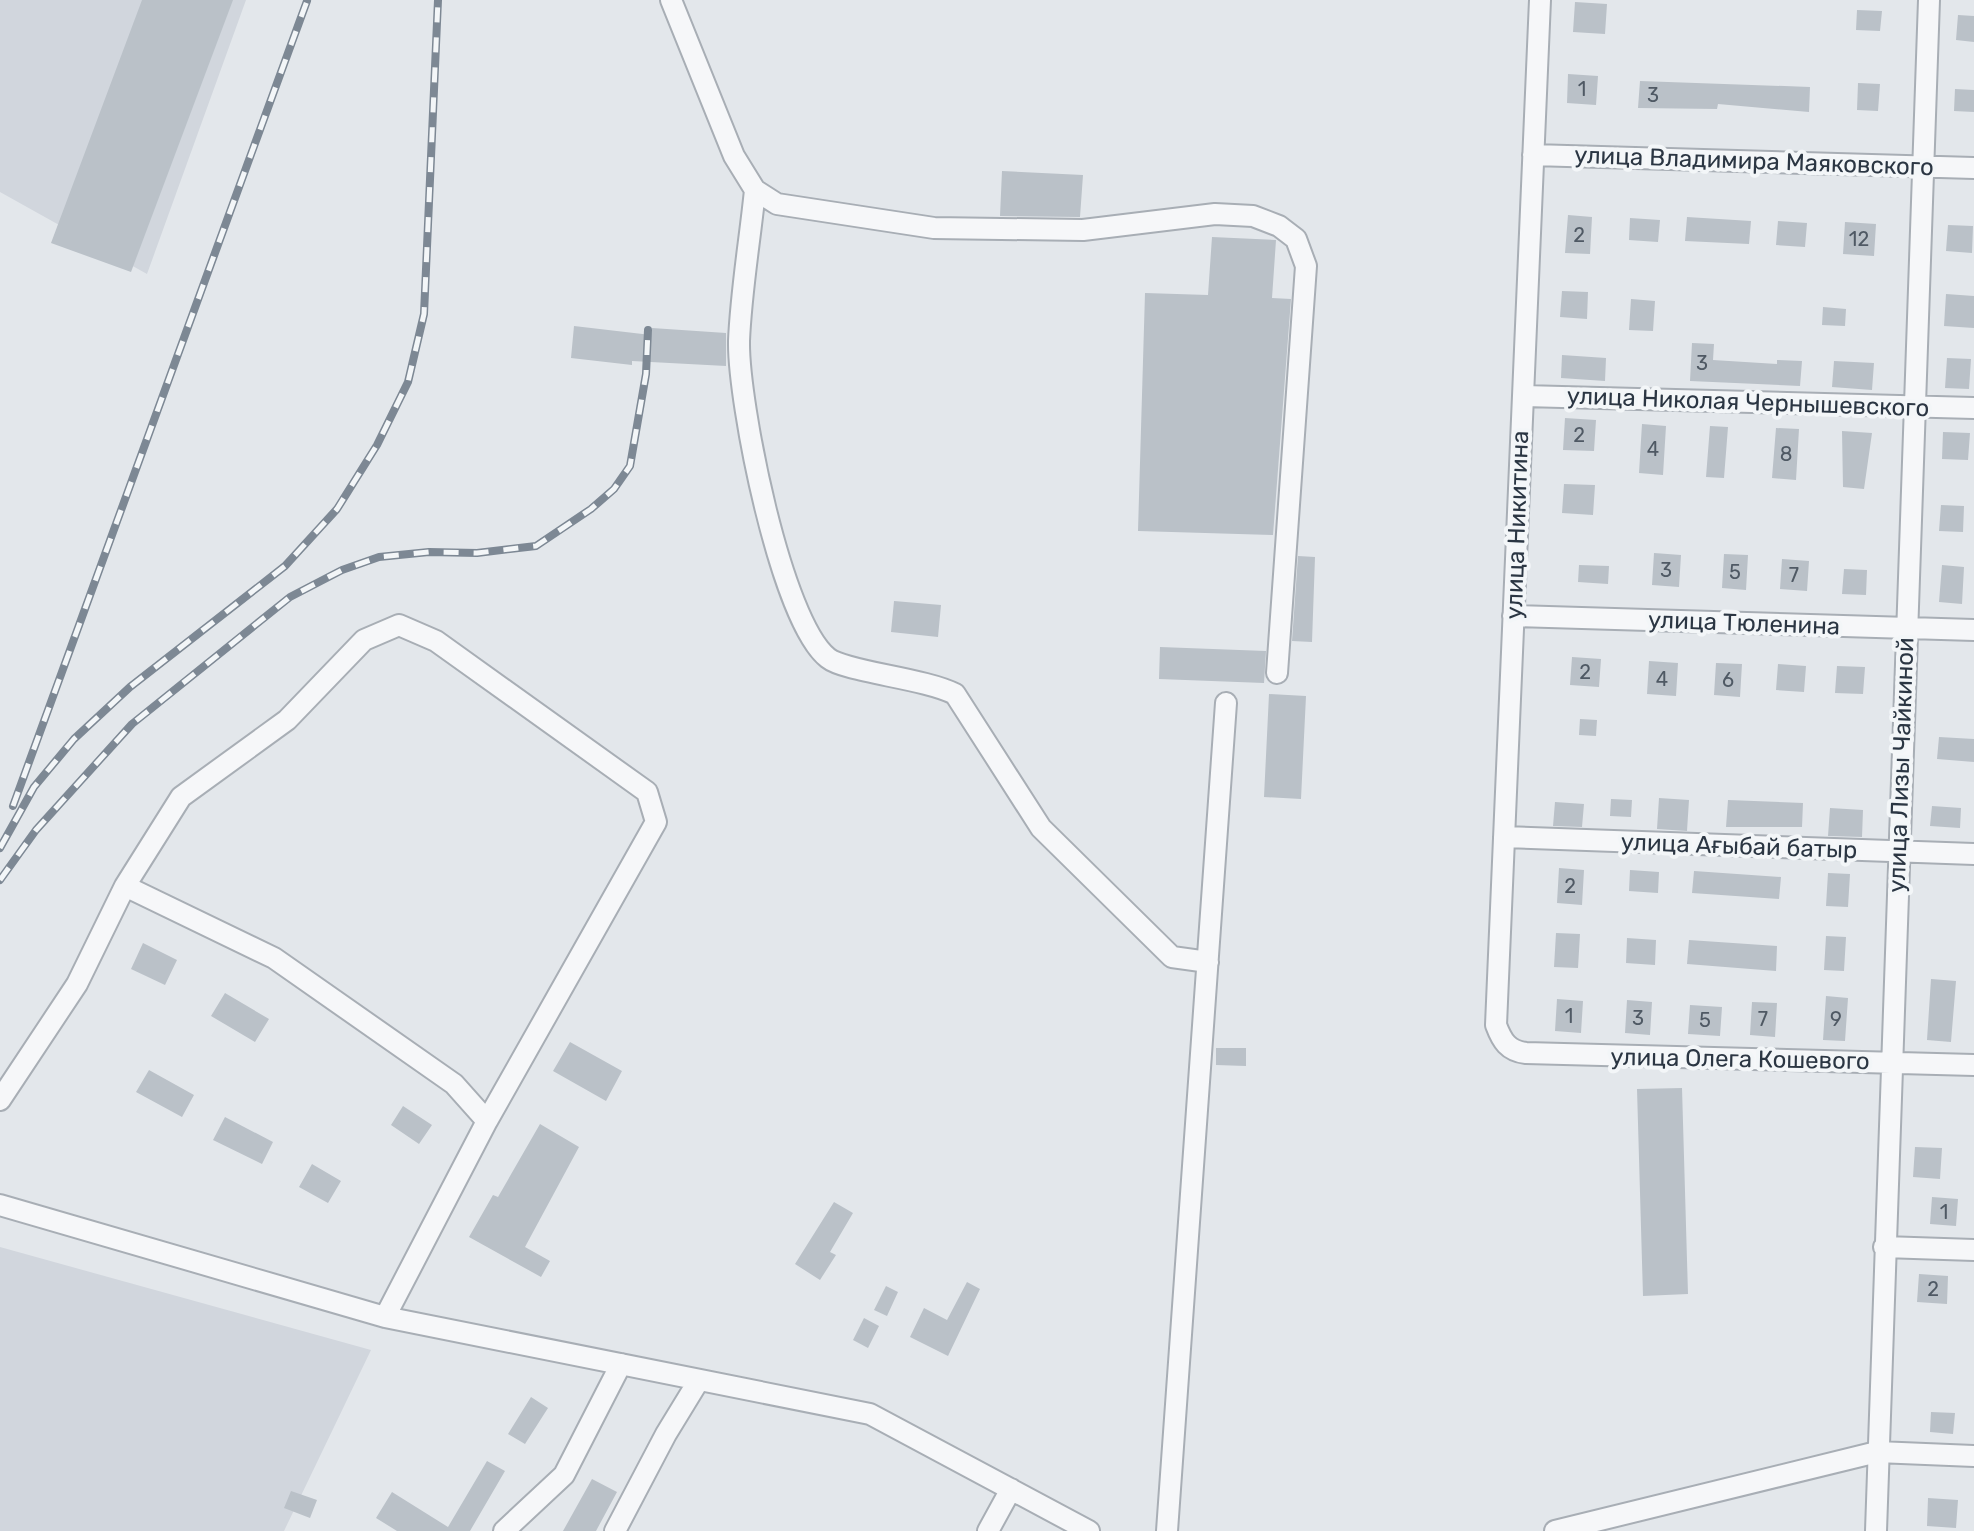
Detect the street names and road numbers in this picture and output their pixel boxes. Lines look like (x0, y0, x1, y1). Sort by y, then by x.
street label: улица Владимира Маяковского (1574, 141, 1934, 181)
street label: улица Николая Чернышевского (1566, 382, 1930, 422)
street label: улица Никитина (1500, 430, 1534, 620)
street label: улица Тюленина (1647, 606, 1841, 640)
street label: улица Лизы Чайкиной (1883, 637, 1919, 893)
street label: улица Ағыбай батыр (1620, 828, 1858, 864)
street label: улица Олега Кошевого (1610, 1043, 1870, 1075)

